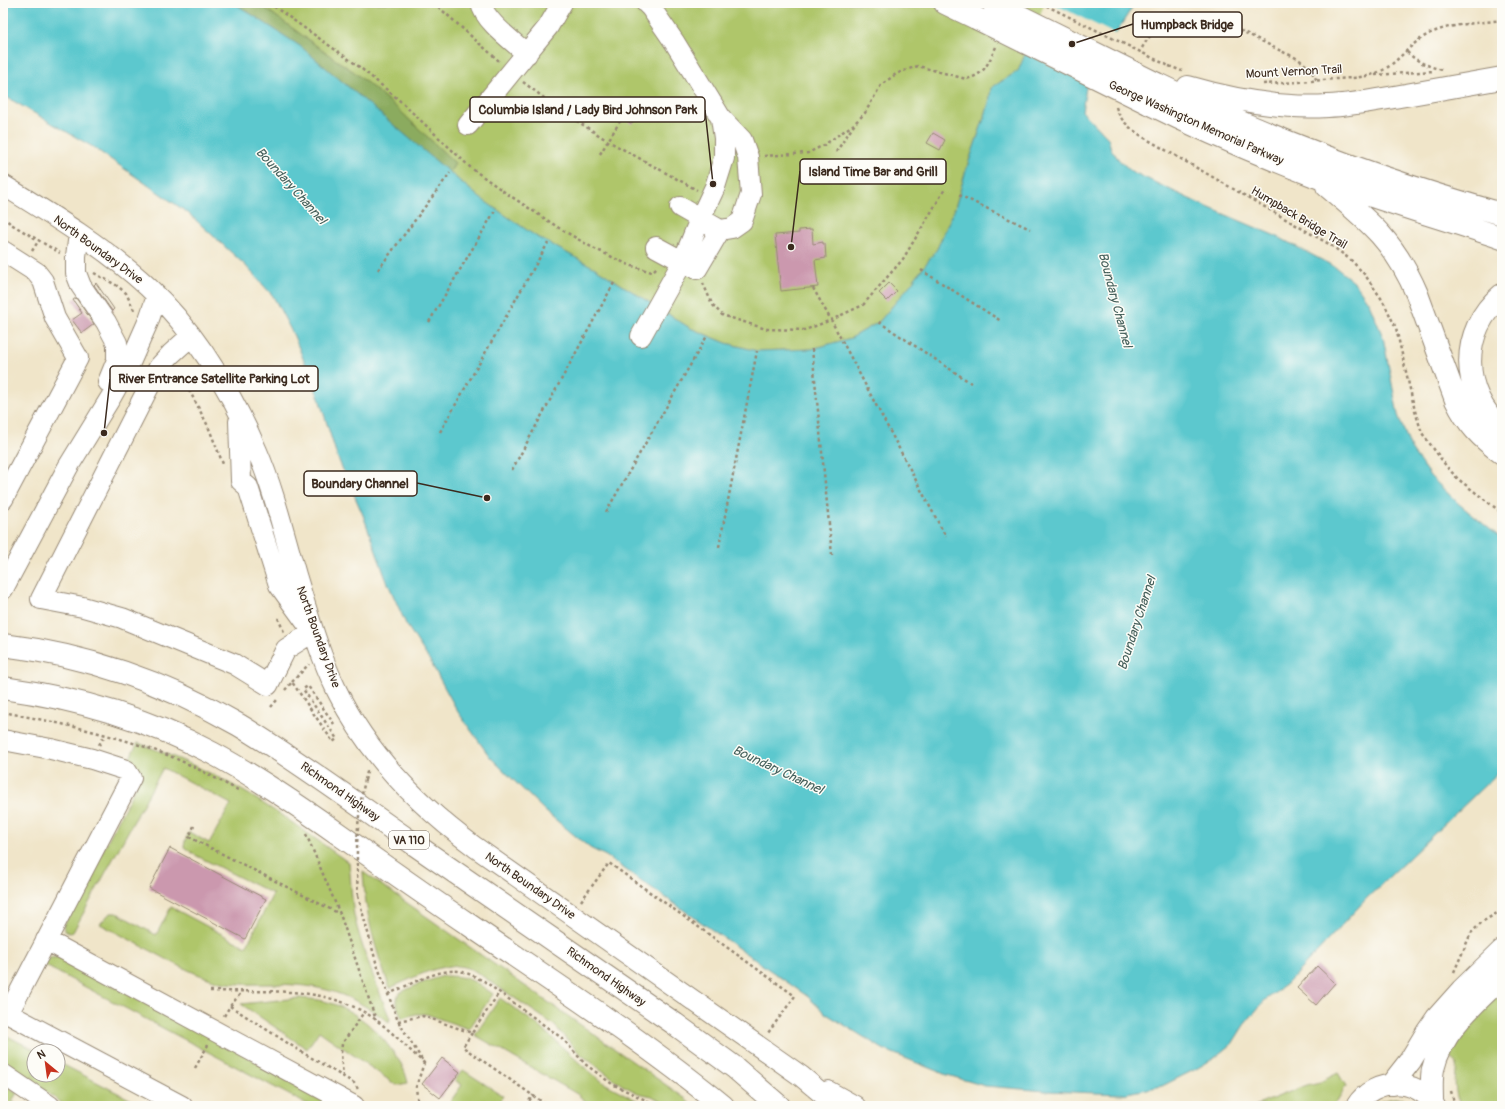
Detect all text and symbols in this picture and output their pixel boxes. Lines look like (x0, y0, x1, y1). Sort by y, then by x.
callout: Humpback Bridge (1133, 12, 1242, 37)
text: Humpback Bridge (1141, 17, 1234, 33)
street label: Mount Vernon Trail (1245, 62, 1343, 82)
street label: George Washington Memorial Parkway (1106, 77, 1286, 169)
callout: Columbia Island / Lady Bird Johnson Park (470, 97, 705, 122)
text: Columbia Island / Lady Bird Johnson Park (479, 102, 698, 118)
water label: Boundary Channel (252, 144, 331, 229)
callout: Island Time Bar and Grill (800, 159, 946, 184)
text: Island Time Bar and Grill (808, 164, 938, 180)
street label: Humpback Bridge Trail (1248, 183, 1350, 253)
street label: North Boundary Drive (50, 212, 146, 288)
water label: Boundary Channel (1095, 251, 1136, 351)
callout: River Entrance Satellite Parking Lot (110, 366, 318, 391)
text: River Entrance Satellite Parking Lot (118, 371, 311, 387)
callout: Boundary Channel (304, 471, 417, 496)
text: Boundary Channel (311, 476, 409, 492)
water label: Boundary Channel (1114, 572, 1160, 672)
street label: North Boundary Drive (293, 584, 343, 690)
water label: Boundary Channel (730, 742, 827, 799)
street label: Richmond Highway (297, 759, 383, 825)
road number: VA 110 (389, 831, 429, 849)
street label: North Boundary Drive (482, 849, 578, 923)
street label: Richmond Highway (563, 944, 649, 1010)
north arrow (26, 1043, 66, 1083)
text: N (35, 1047, 48, 1062)

